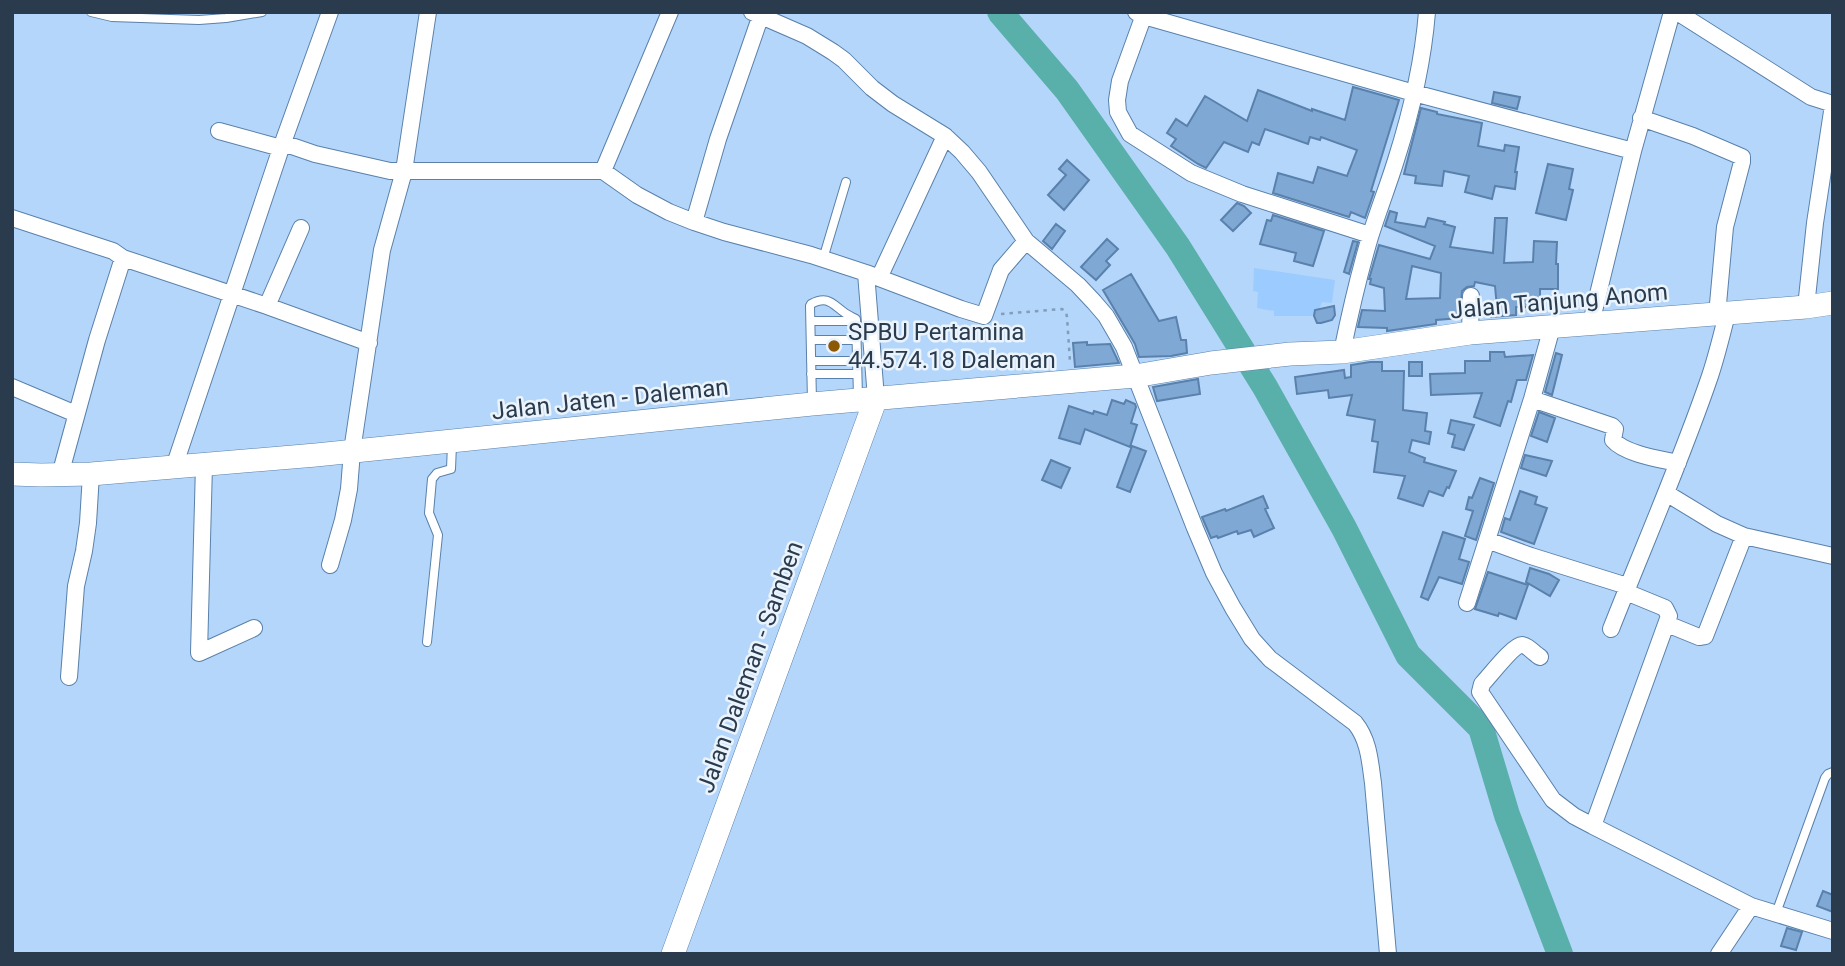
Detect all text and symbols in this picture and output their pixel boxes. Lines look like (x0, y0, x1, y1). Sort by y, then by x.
street label: Jalan Tanjung Anom (1449, 278, 1669, 324)
place label: SPBU Pertamina 44.574.18 Daleman (848, 318, 1056, 374)
marker: SPBU Pertamina 44.574.18 Daleman (826, 338, 842, 354)
street label: Jalan Jaten - Daleman (490, 373, 730, 425)
street label: Jalan Daleman - Samben (691, 537, 809, 797)

